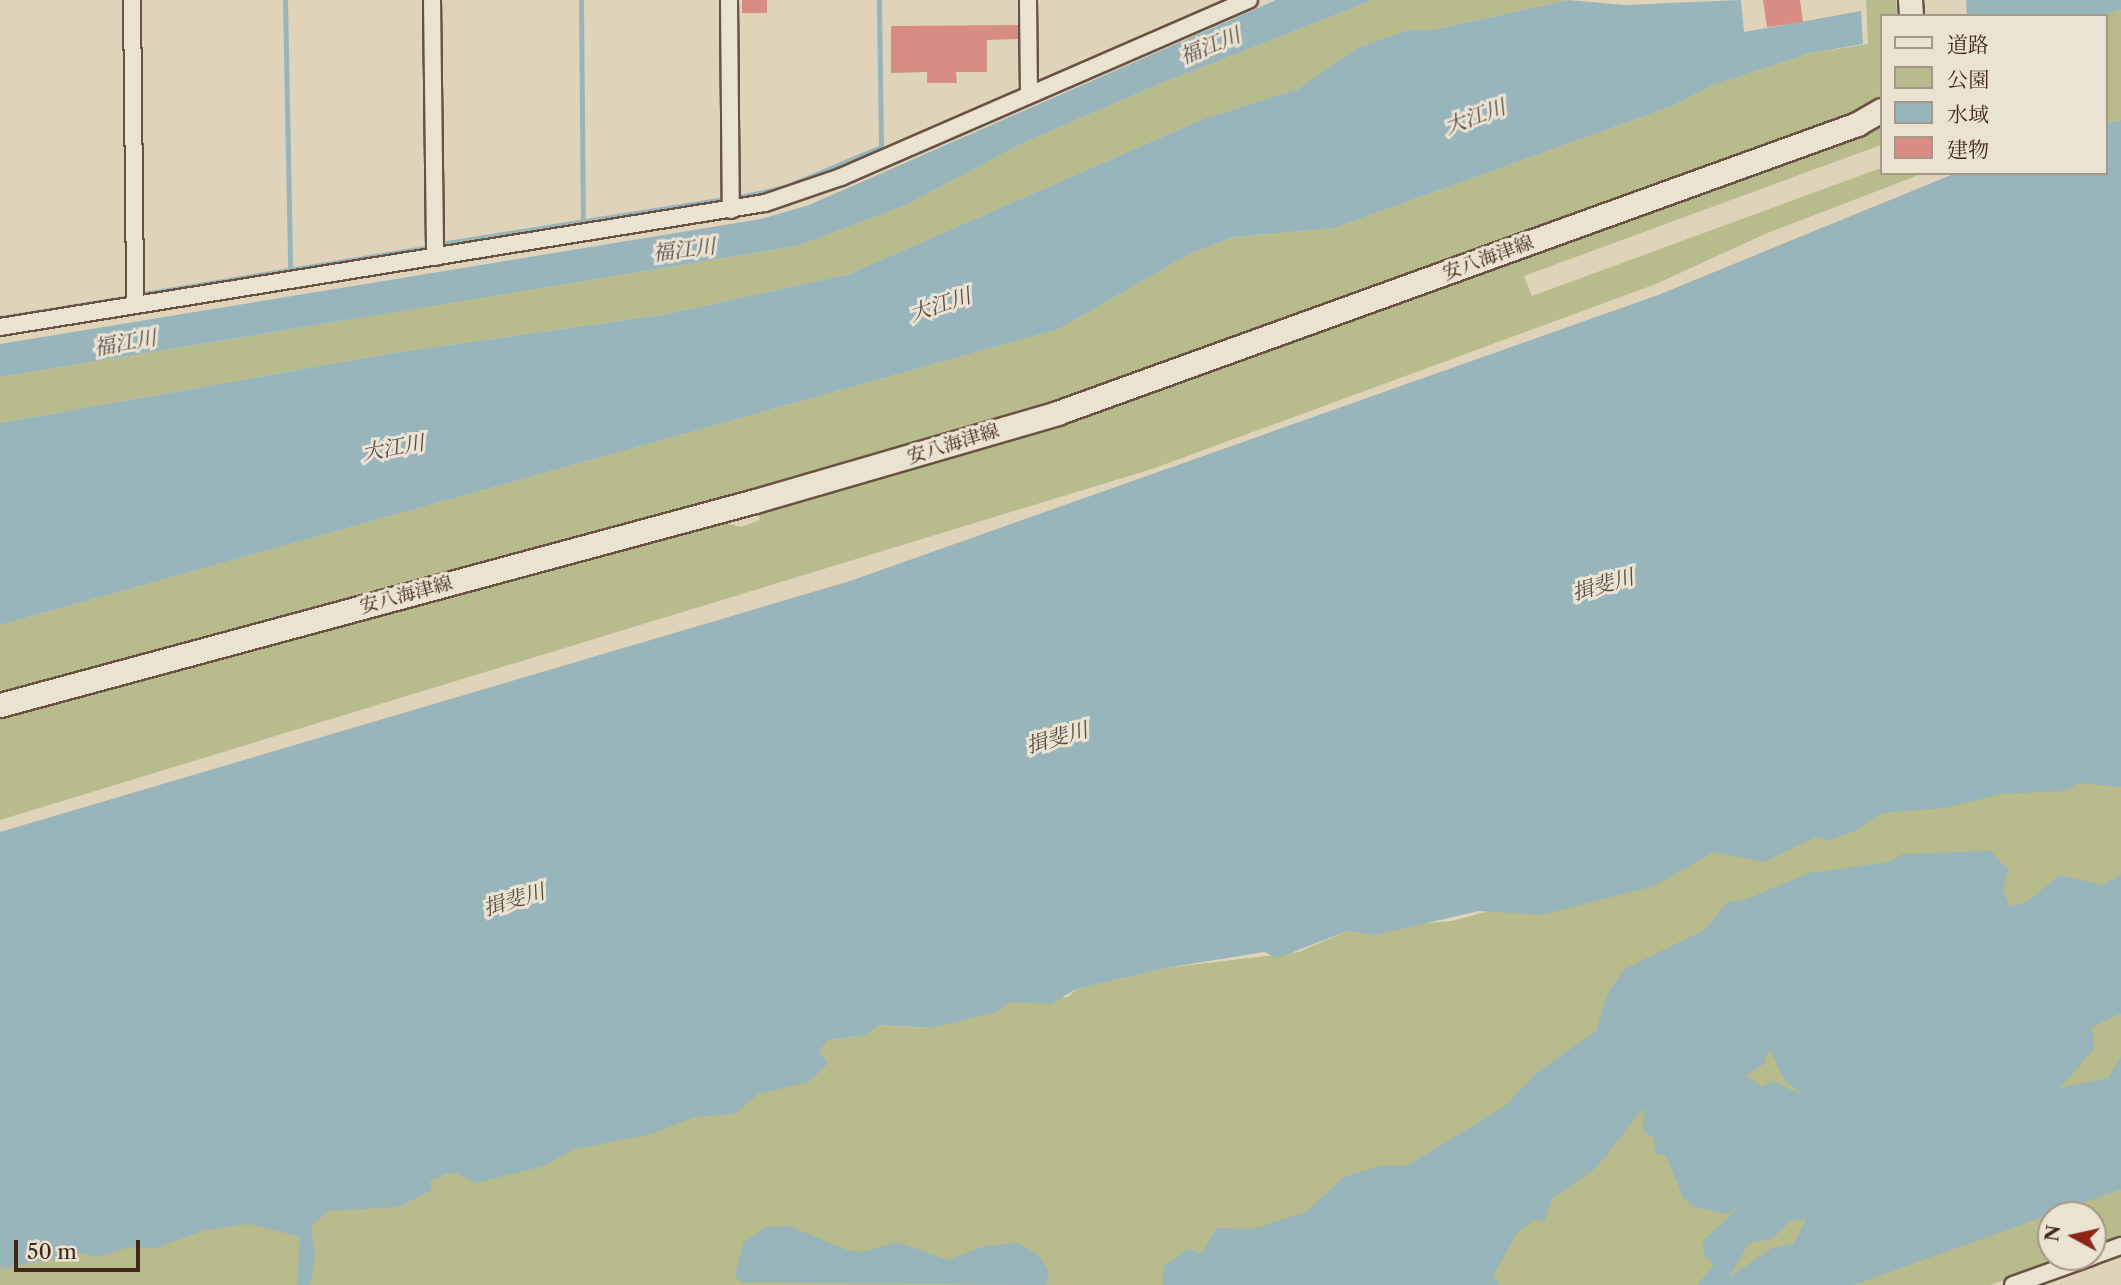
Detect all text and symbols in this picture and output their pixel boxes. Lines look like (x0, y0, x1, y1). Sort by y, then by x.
legend (1880, 14, 2107, 175)
water label: 福江川 (1176, 23, 1244, 69)
text: 道路 (1947, 32, 1989, 57)
text: 公園 (1947, 67, 1989, 92)
water label: 大江川 (1441, 94, 1509, 140)
text: 水域 (1947, 102, 1989, 127)
text: 建物 (1947, 137, 1989, 162)
street label: 安八海津線 (1439, 231, 1537, 285)
water label: 福江川 (651, 234, 717, 266)
water label: 大江川 (906, 283, 974, 327)
water label: 福江川 (92, 325, 158, 361)
street label: 安八海津線 (904, 419, 1002, 469)
water label: 大江川 (360, 430, 426, 466)
water label: 揖斐川 (1569, 564, 1637, 606)
street label: 安八海津線 (357, 572, 455, 618)
water label: 揖斐川 (1023, 717, 1091, 759)
water label: 揖斐川 (480, 879, 548, 921)
north arrow (2037, 1201, 2107, 1271)
text: N (2040, 1224, 2065, 1243)
scale bar (18, 1226, 144, 1270)
text: 50 m (27, 1239, 77, 1264)

